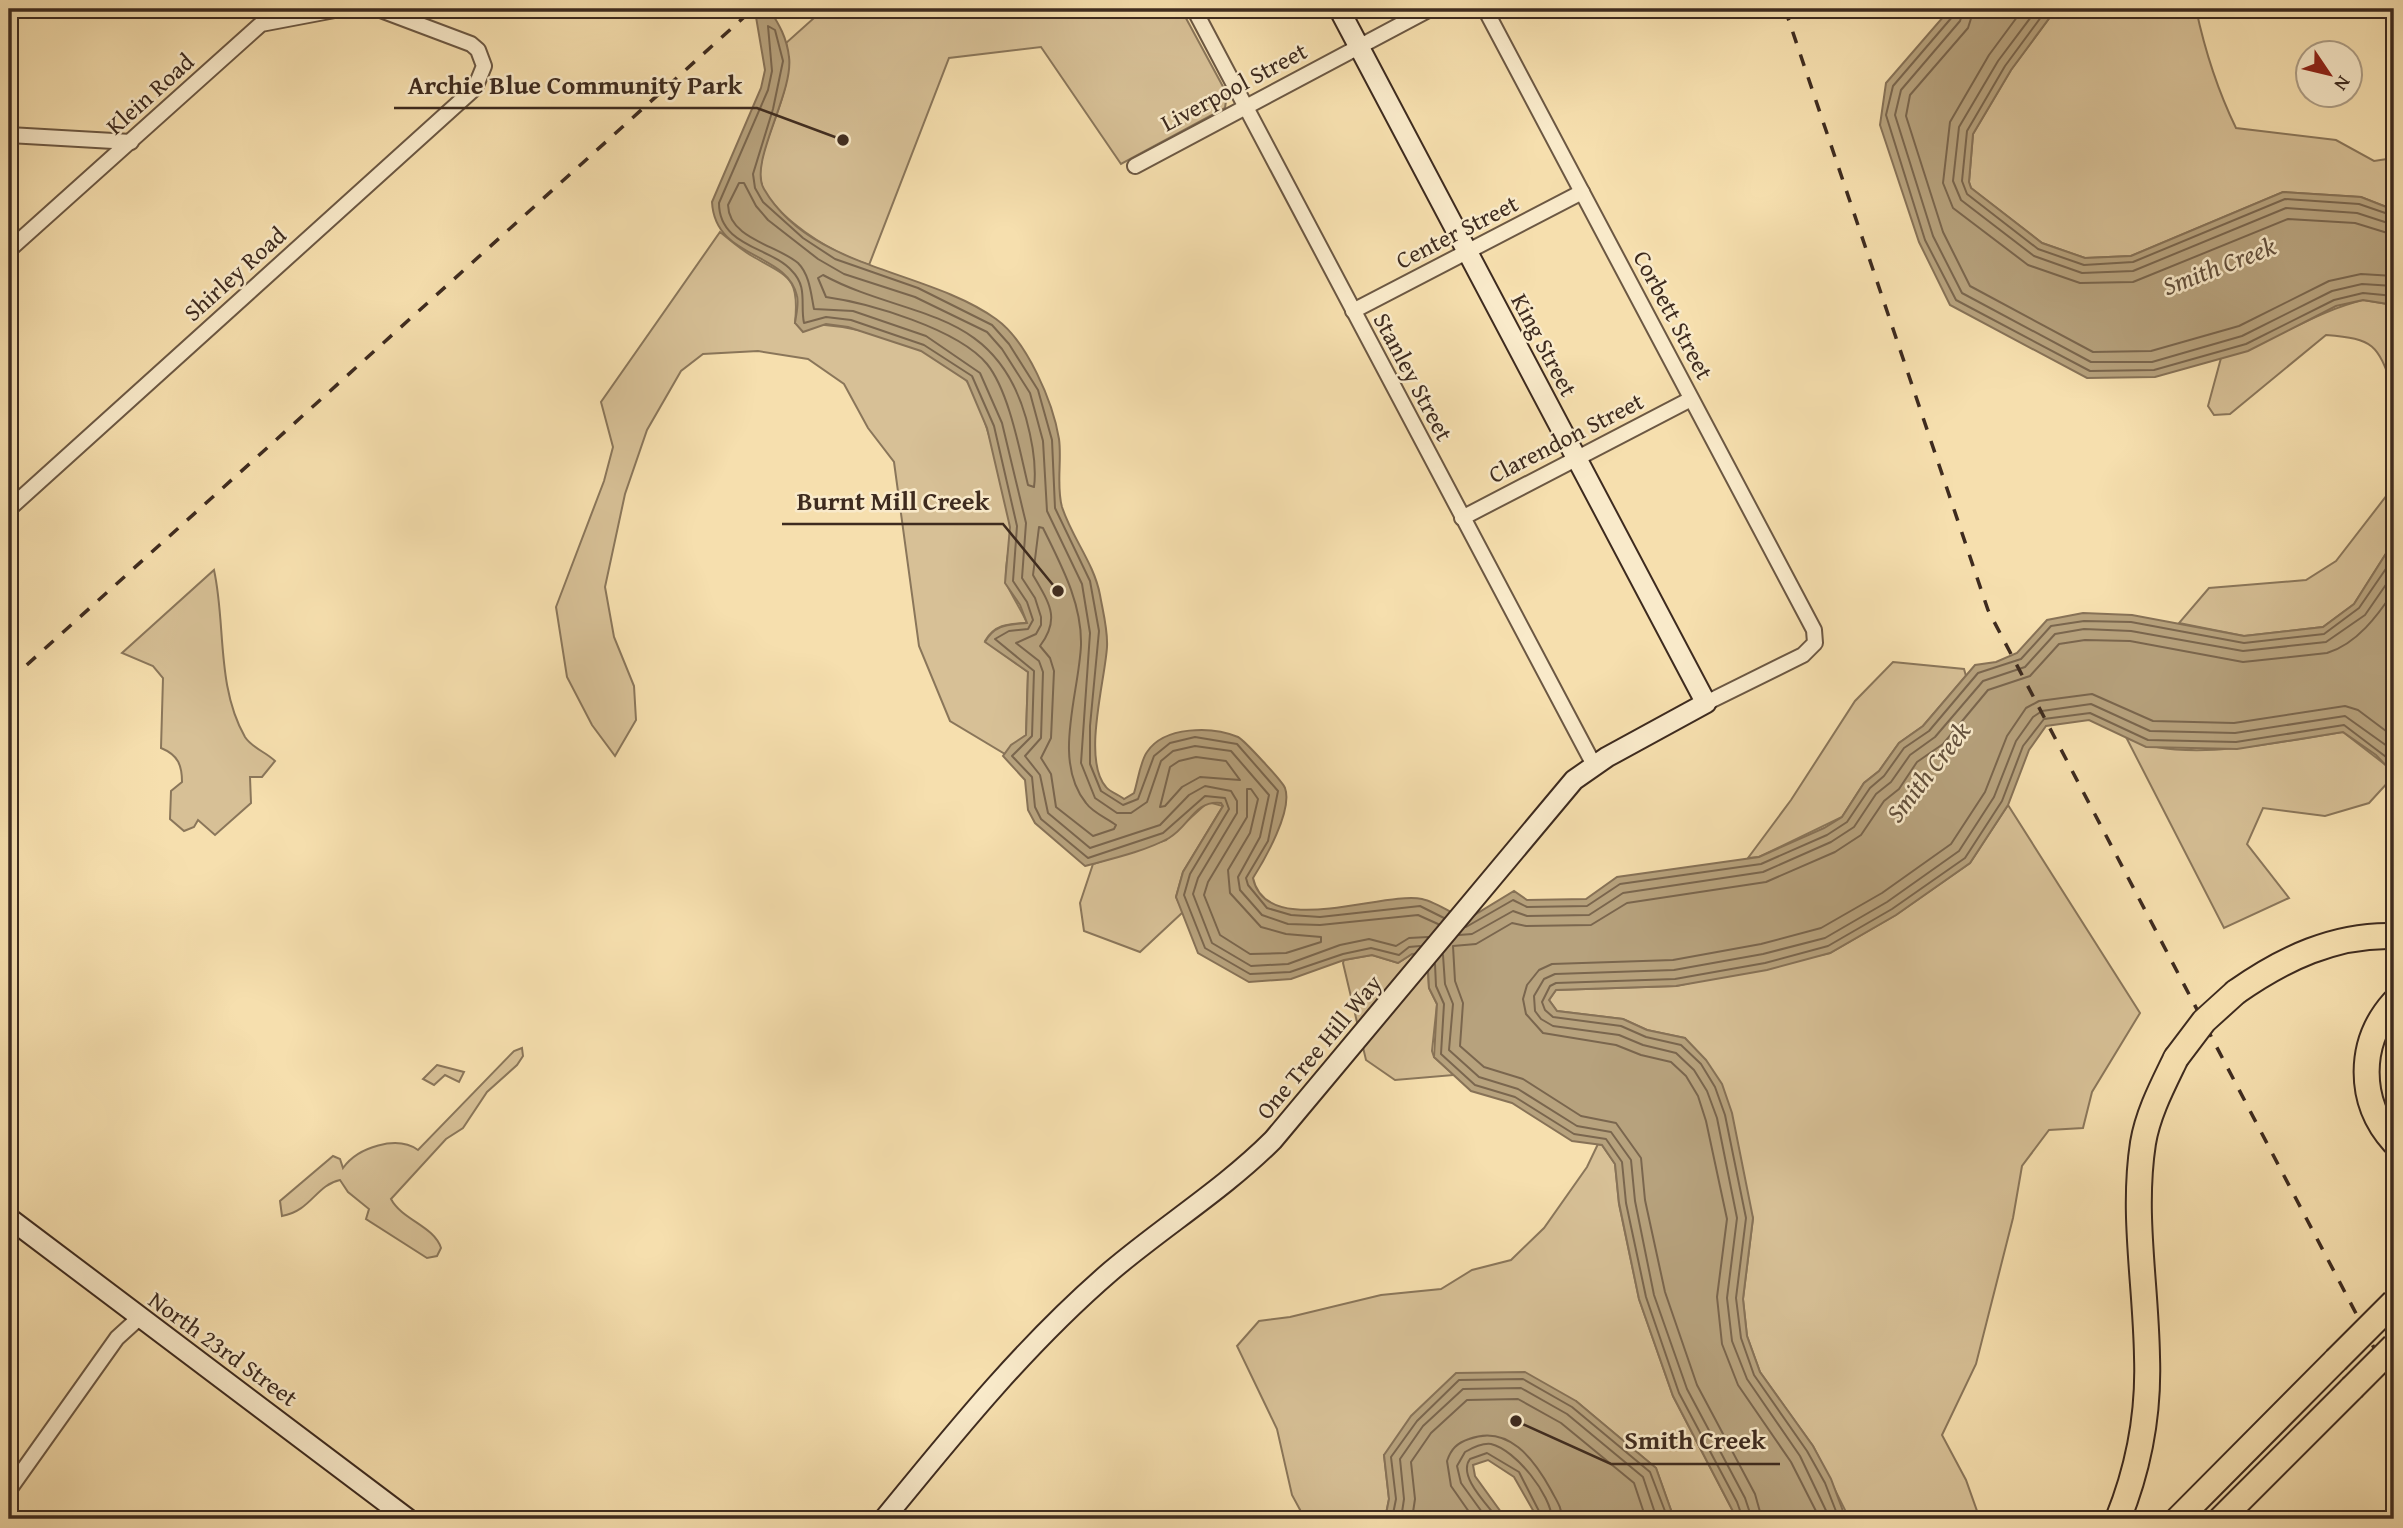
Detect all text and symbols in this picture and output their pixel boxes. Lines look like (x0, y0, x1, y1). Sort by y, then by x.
street label: Liverpool Street (1154, 33, 1314, 140)
north arrow (2294, 38, 2364, 108)
street label: Klein Road (98, 44, 202, 143)
callout: Archie Blue Community Park (394, 61, 757, 108)
text: Archie Blue Community Park (408, 65, 743, 104)
text: N (2328, 71, 2358, 97)
street label: Center Street (1389, 185, 1525, 277)
street label: Shirley Road (176, 218, 294, 329)
water label: Smith Creek (2156, 226, 2281, 305)
street label: Corbett Street (1625, 244, 1722, 386)
street label: King Street (1503, 287, 1587, 403)
street label: Stanley Street (1365, 306, 1462, 448)
street label: Clarendon Street (1482, 383, 1650, 492)
callout: Burnt Mill Creek (782, 477, 1003, 524)
text: Burnt Mill Creek (797, 481, 990, 520)
water label: Smith Creek (1876, 713, 1980, 830)
street label: One Tree Hill Way (1247, 967, 1390, 1127)
street label: North 23rd Street (142, 1283, 305, 1415)
callout: Smith Creek (1611, 1417, 1780, 1464)
text: Smith Creek (1624, 1420, 1766, 1459)

